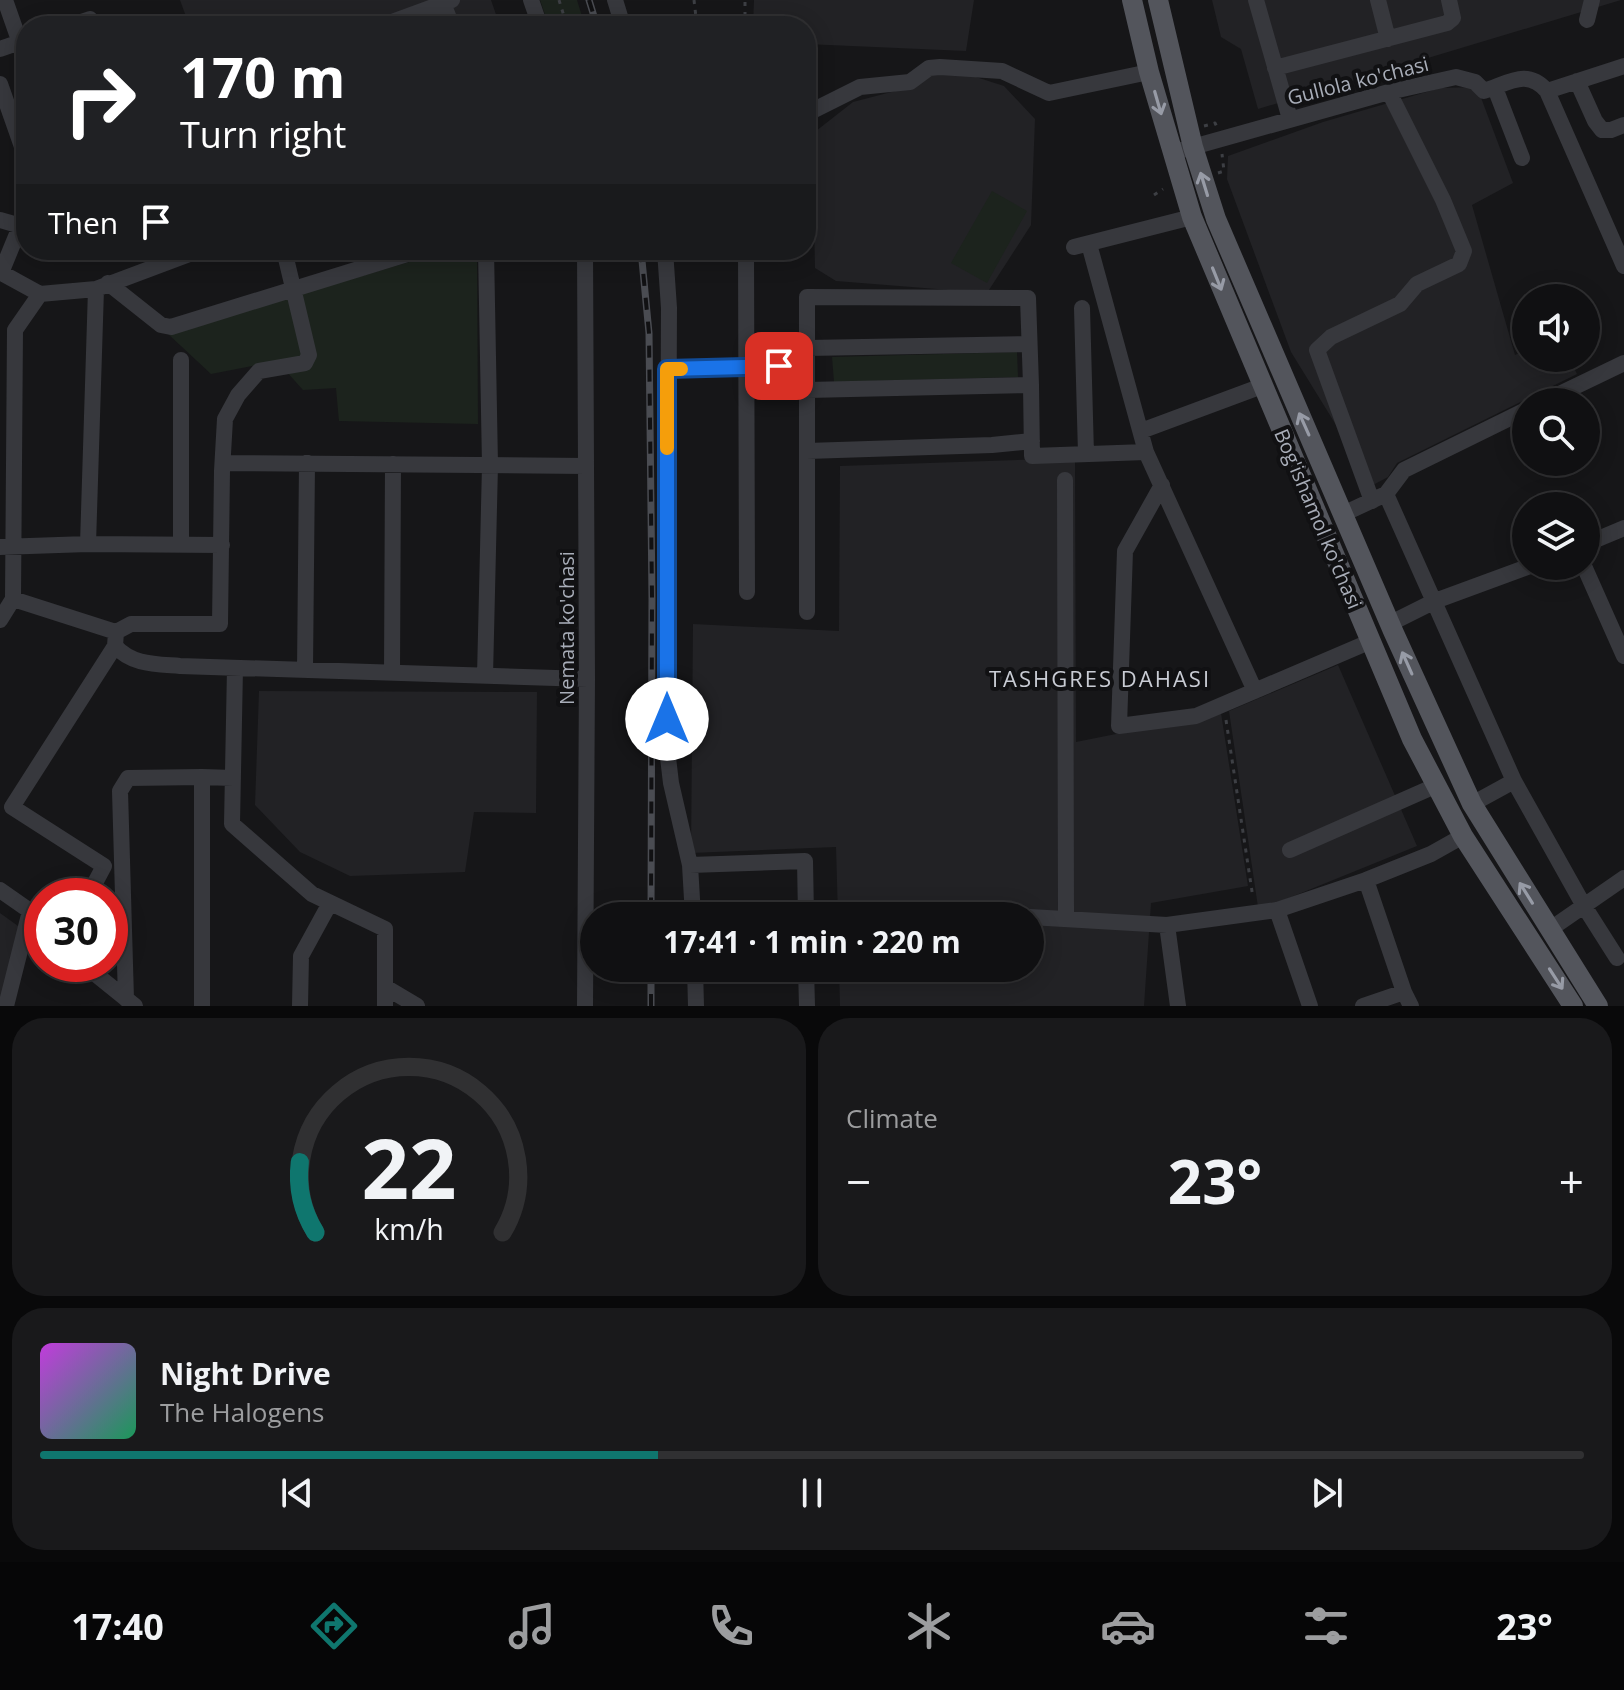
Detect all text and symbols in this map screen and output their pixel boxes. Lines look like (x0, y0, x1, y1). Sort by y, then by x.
text: 170 m (180, 38, 346, 114)
icon: right (48, 48, 152, 152)
street label: Gullola ko'chasi (1284, 50, 1431, 111)
one-way arrow (1151, 89, 1166, 115)
text: Turn right (180, 110, 346, 159)
one-way arrow (1196, 171, 1211, 197)
icon: arrive (134, 200, 178, 244)
text: Then (48, 202, 118, 243)
one-way arrow (1211, 266, 1226, 291)
map controls (1512, 284, 1600, 580)
button: sound (1512, 284, 1600, 372)
pin (745, 332, 813, 400)
icon: arrive (757, 344, 801, 388)
button: search (1512, 388, 1600, 476)
one-way arrow (1295, 412, 1310, 437)
street label: Bog'ishamol ko'chasi (1268, 425, 1369, 613)
button: layers (1512, 492, 1600, 580)
street label: Nemata ko'chasi (553, 551, 580, 705)
one-way arrow (1398, 651, 1413, 676)
district label: TASHGRES DAHASI (989, 663, 1211, 693)
position arrow (625, 677, 709, 761)
speed limit sign: 30 (24, 878, 128, 982)
one-way arrow (1517, 882, 1533, 905)
text: 17:41 · 1 min · 220 m (663, 921, 961, 962)
one-way arrow (1548, 968, 1564, 990)
text: Climate (846, 1100, 938, 1136)
text: 22 (361, 1110, 457, 1223)
text: 23° (1168, 1140, 1262, 1222)
text: − (846, 1151, 871, 1211)
text: + (1559, 1151, 1584, 1211)
text: km/h (374, 1209, 444, 1248)
text: Night Drive (160, 1353, 331, 1394)
text: The Halogens (160, 1394, 325, 1430)
icon: previous (275, 1471, 319, 1515)
icon: pause (790, 1471, 834, 1515)
icon: next (1305, 1471, 1349, 1515)
icon: directions (306, 1598, 362, 1654)
icon: music (504, 1598, 560, 1654)
icon: phone (703, 1598, 759, 1654)
icon: climate (901, 1598, 957, 1654)
icon: car (1100, 1598, 1156, 1654)
icon: filters (1298, 1598, 1354, 1654)
text: 17:40 (71, 1602, 164, 1651)
text: 23° (1496, 1602, 1553, 1651)

